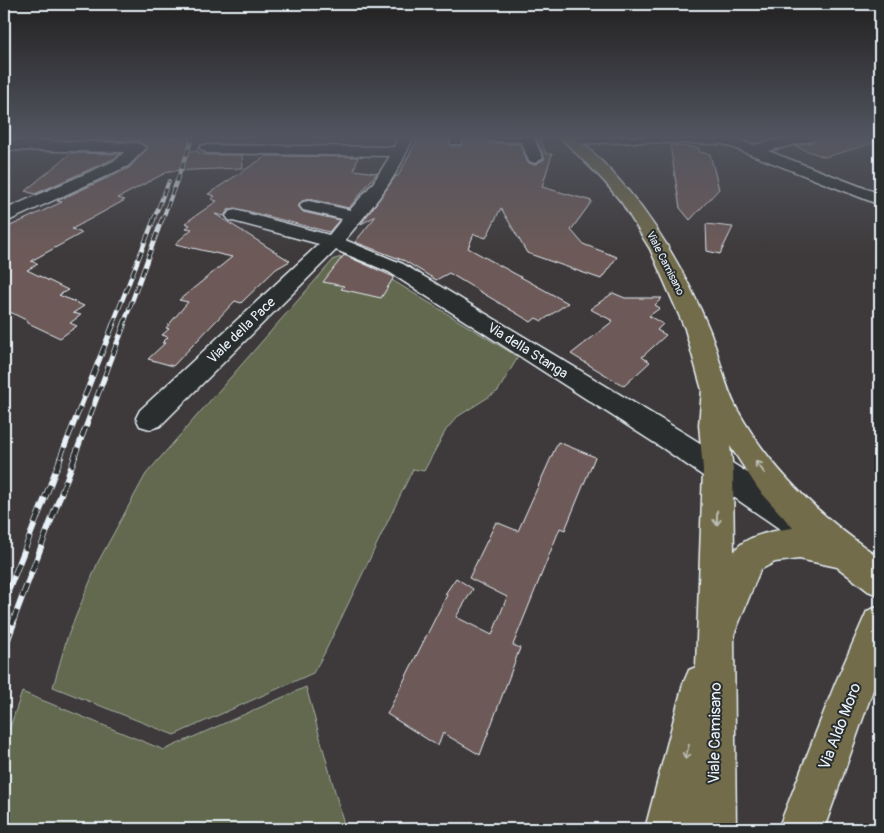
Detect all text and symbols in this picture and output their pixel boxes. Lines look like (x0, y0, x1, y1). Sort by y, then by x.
street label: Viale Camisano (644, 229, 687, 297)
street label: Viale della Pace (204, 293, 279, 367)
street label: Via della Stanga (484, 319, 571, 382)
one-way arrow (755, 460, 765, 474)
one-way arrow (712, 510, 722, 526)
street label: Via Aldo Moro (814, 680, 866, 773)
street label: Viale Camisano (704, 682, 726, 784)
one-way arrow (681, 744, 691, 760)

